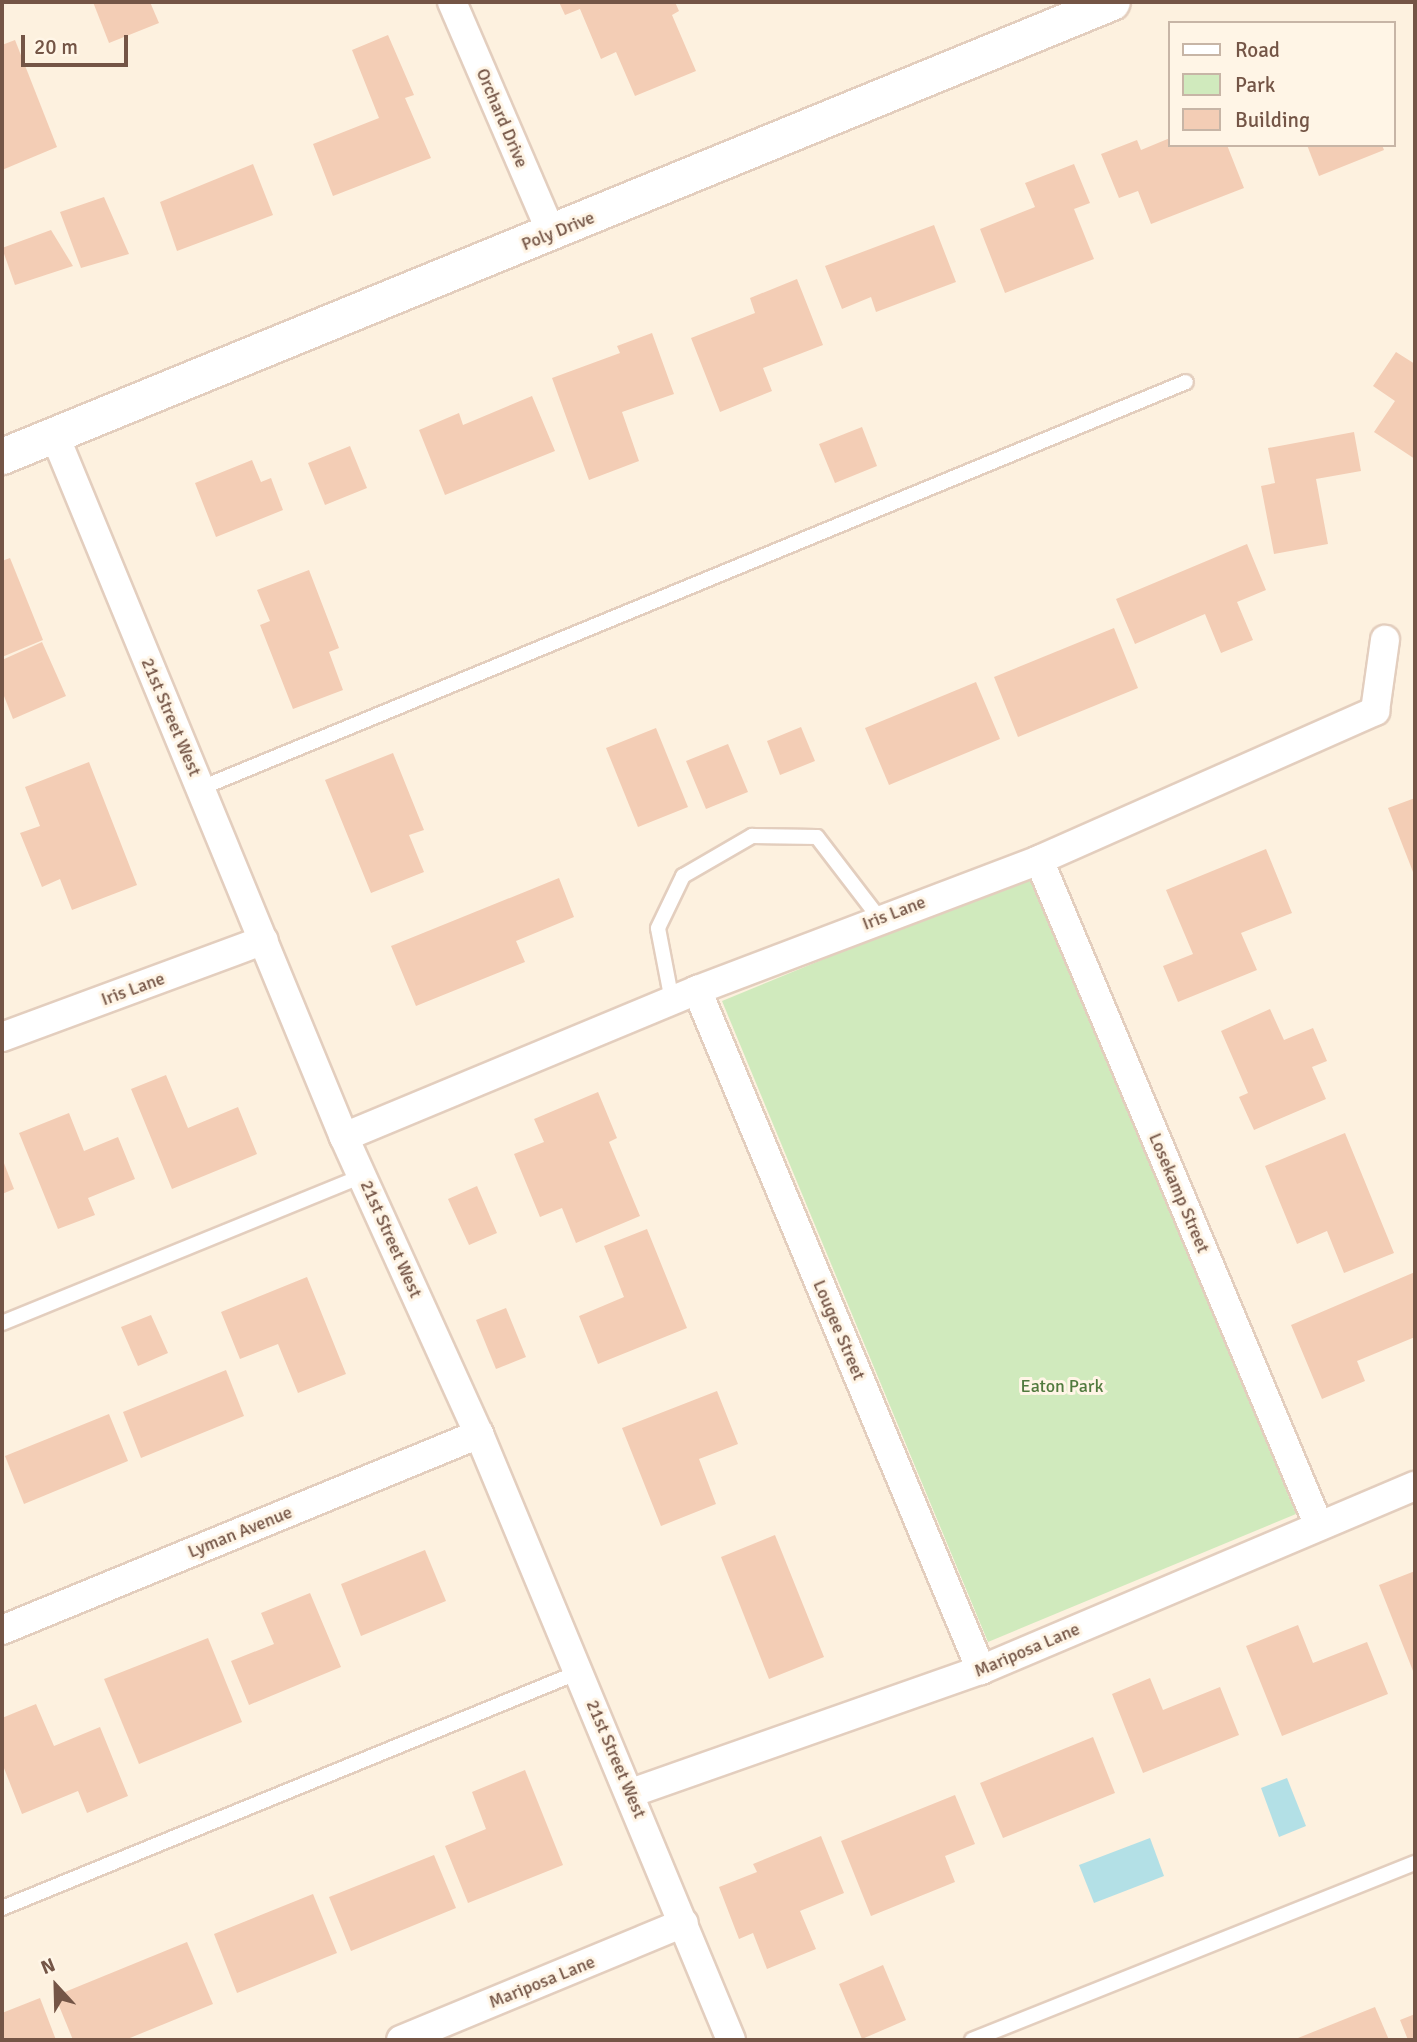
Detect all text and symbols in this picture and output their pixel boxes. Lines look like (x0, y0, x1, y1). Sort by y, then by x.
scale bar (24, 21, 131, 65)
legend (1168, 21, 1396, 147)
text: 20 m (34, 34, 78, 60)
text: Road (1235, 37, 1280, 63)
street label: Orchard Drive (471, 65, 533, 171)
text: Park (1235, 72, 1275, 98)
text: Building (1235, 107, 1310, 133)
street label: Poly Drive (518, 207, 598, 255)
street label: 21st Street West (136, 655, 206, 779)
street label: Iris Lane (859, 891, 929, 935)
street label: Iris Lane (98, 968, 168, 1010)
street label: Losekamp Street (1144, 1130, 1214, 1256)
street label: 21st Street West (355, 1177, 427, 1301)
street label: Lougee Street (808, 1277, 870, 1383)
park label: Eaton Park (1021, 1375, 1103, 1397)
street label: Lyman Avenue (185, 1501, 295, 1563)
street label: Mariposa Lane (971, 1618, 1083, 1682)
street label: 21st Street West (581, 1697, 651, 1821)
north arrow (21, 1951, 91, 2021)
street label: Mariposa Lane (486, 1951, 598, 2013)
text: N (38, 1953, 59, 1980)

